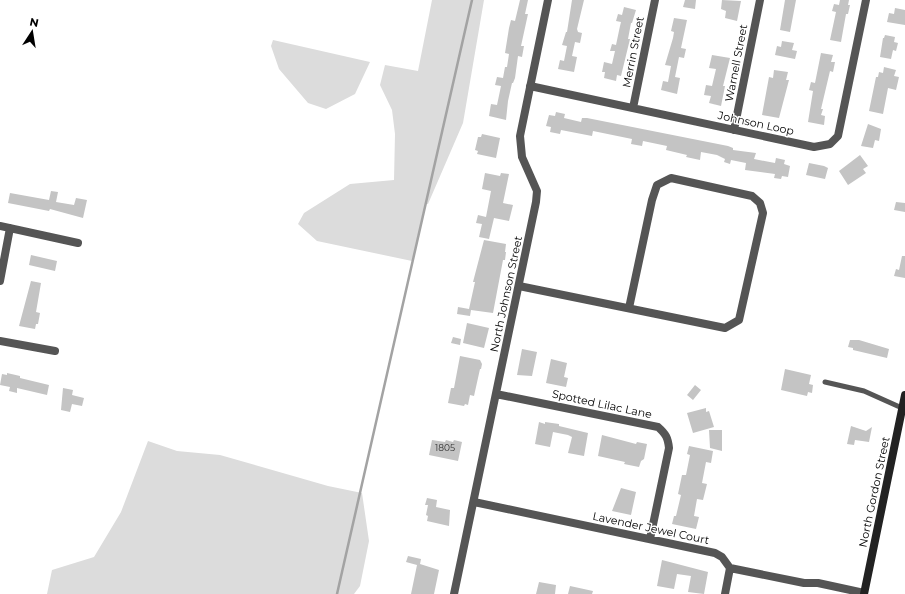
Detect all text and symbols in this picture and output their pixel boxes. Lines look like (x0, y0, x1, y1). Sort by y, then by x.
north arrow (12, 12, 52, 52)
text: N (28, 14, 40, 30)
street label: Merrin Street (619, 15, 647, 89)
street label: Warnell Street (722, 23, 750, 103)
street label: Johnson Loop (716, 108, 795, 138)
street label: North Johnson Street (487, 234, 525, 353)
street label: Spotted Lilac Lane (551, 387, 654, 421)
street label: North Gordon Street (855, 435, 893, 549)
house number: 1805 (435, 442, 455, 453)
street label: Lavender Jewel Court (591, 509, 711, 547)

